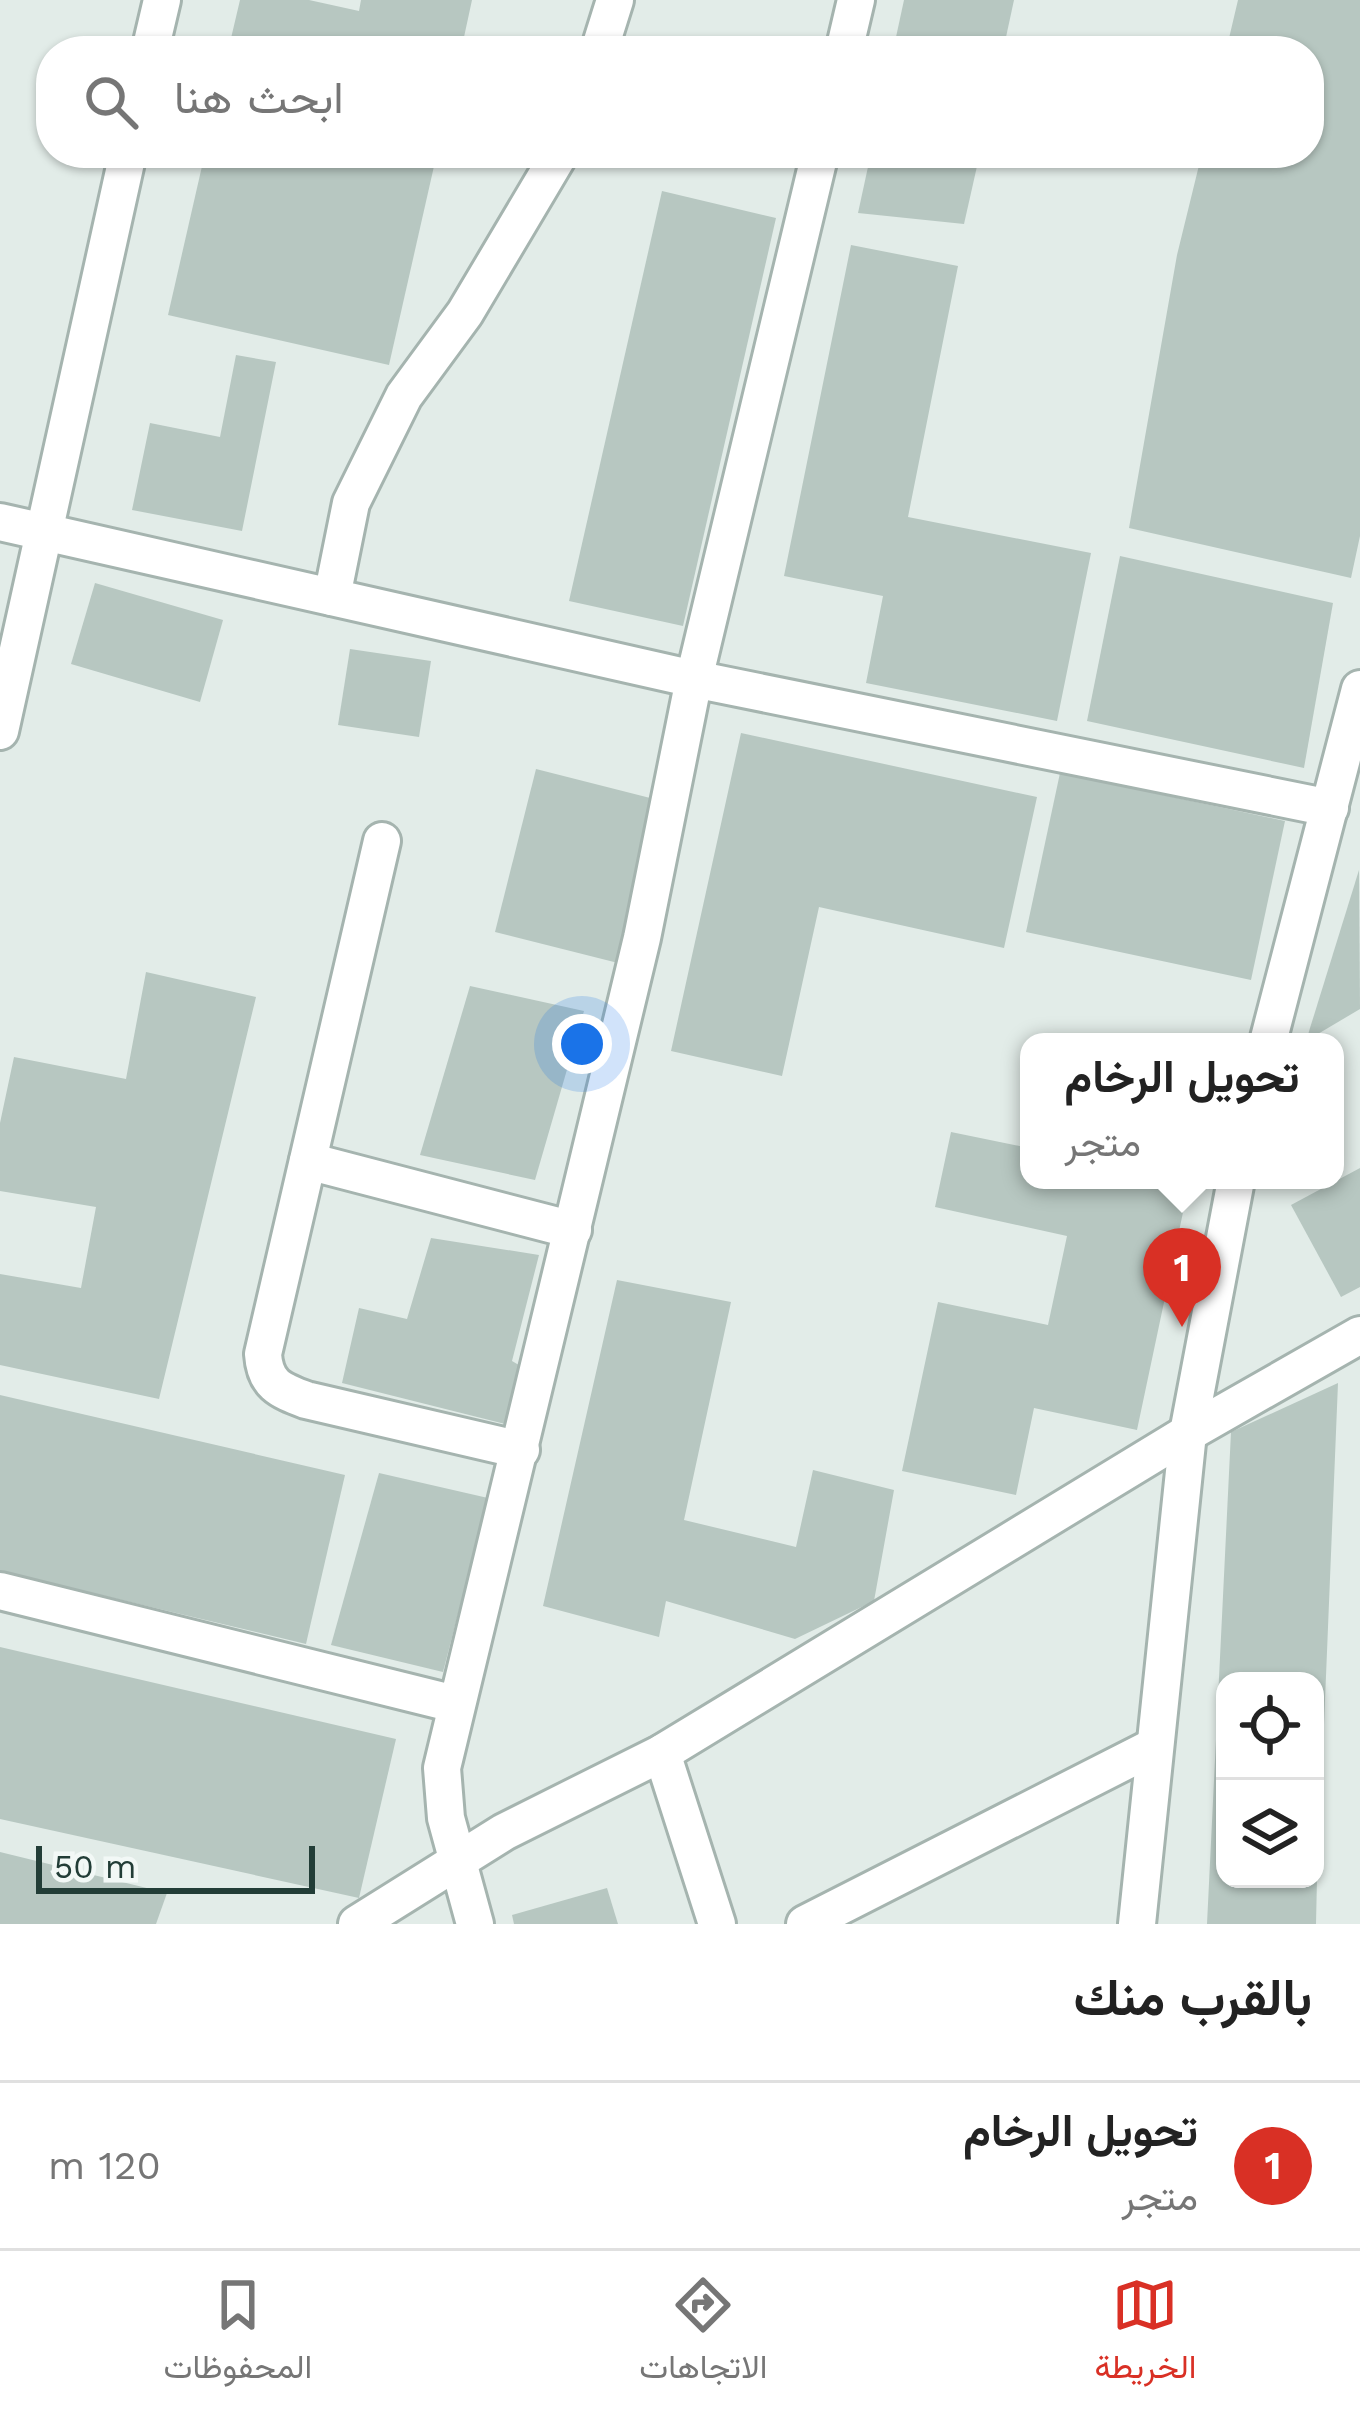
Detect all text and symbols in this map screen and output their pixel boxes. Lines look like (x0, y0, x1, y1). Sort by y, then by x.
search box (36, 36, 1324, 168)
icon: search (78, 69, 144, 135)
text: ابحث هنا (174, 71, 344, 124)
your location (552, 1014, 612, 1074)
popup (1020, 1033, 1344, 1189)
text: تحويل الرخام (1065, 1050, 1299, 1103)
text: متجر (1065, 1120, 1141, 1165)
pin: 1 (1143, 1228, 1221, 1327)
map controls (1216, 1672, 1324, 1888)
button: locate (1216, 1672, 1324, 1780)
button: layers (1216, 1780, 1324, 1888)
scale bar (36, 1840, 315, 1893)
text: 50 m (54, 1847, 136, 1886)
text: بالقرب منك (1073, 1968, 1312, 2027)
text: تحويل الرخام (963, 2104, 1198, 2157)
text: 120 m (48, 2143, 161, 2188)
text: 1 (1265, 2143, 1281, 2188)
text: متجر (1122, 2174, 1198, 2219)
tab: المحفوظات (164, 2272, 312, 2396)
tab: الاتجاهات (639, 2272, 767, 2396)
tab: الخريطة (1094, 2272, 1196, 2396)

